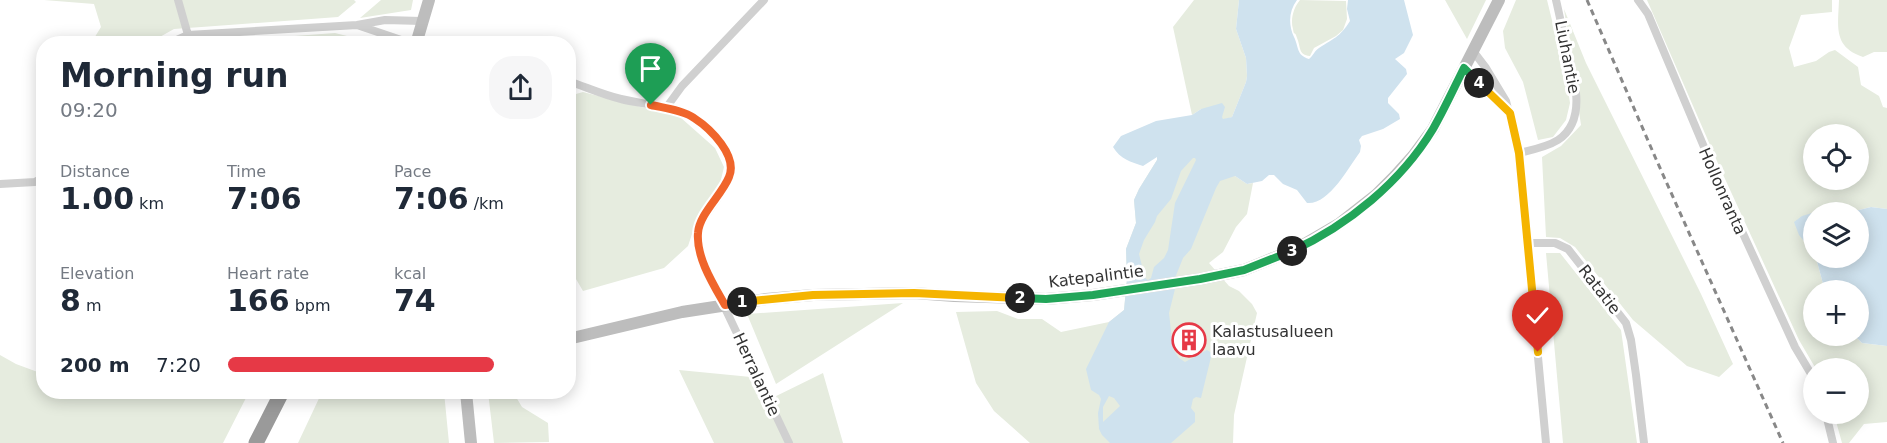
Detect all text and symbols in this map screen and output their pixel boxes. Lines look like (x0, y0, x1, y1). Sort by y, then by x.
street label: Liuhantie (1551, 19, 1584, 95)
pin (625, 43, 676, 105)
icon: arrive (634, 52, 667, 85)
text: Morning run (60, 56, 288, 95)
button: share (489, 56, 552, 119)
pin: 4 (1464, 68, 1494, 98)
text: 4 (1473, 73, 1485, 92)
text: 09:20 (60, 98, 118, 122)
map controls (1803, 124, 1869, 424)
button: locate (1803, 124, 1869, 190)
street label: Hollonranta (1695, 145, 1750, 238)
text: Distance (60, 162, 130, 181)
text: Time (227, 162, 266, 181)
text: Pace (394, 162, 431, 181)
text: 1.00 (60, 181, 134, 216)
text: 7:06 (227, 181, 302, 216)
text: 7:06 (394, 181, 469, 216)
text: km (134, 194, 164, 213)
text: /km (469, 194, 504, 213)
button: layers (1803, 202, 1869, 268)
pin: 3 (1277, 236, 1307, 266)
text: 3 (1286, 241, 1298, 260)
street label: Katepalintie (1047, 261, 1145, 292)
street label: Ratatie (1575, 261, 1625, 318)
text: Elevation (60, 264, 134, 283)
text: Heart rate (227, 264, 309, 283)
text: kcal (394, 264, 426, 283)
button: + (1803, 280, 1869, 346)
text: 8 (60, 283, 81, 318)
text: 166 (227, 283, 290, 318)
text: 74 (394, 283, 436, 318)
pin: 2 (1005, 283, 1035, 313)
pin: 1 (727, 287, 757, 317)
text: 2 (1014, 288, 1026, 307)
pin (1512, 290, 1563, 352)
text: 1 (736, 292, 748, 311)
text: m (81, 296, 102, 315)
text: bpm (290, 296, 331, 315)
icon: check (1521, 299, 1554, 332)
building icon: Kalastusalueen laavu (1171, 322, 1207, 358)
place label: Kalastusalueen laavu (1212, 322, 1334, 359)
street label: Herralantie (729, 330, 784, 419)
text: 200 m (60, 353, 130, 377)
text: 7:20 (156, 353, 201, 377)
button: − (1803, 358, 1869, 424)

